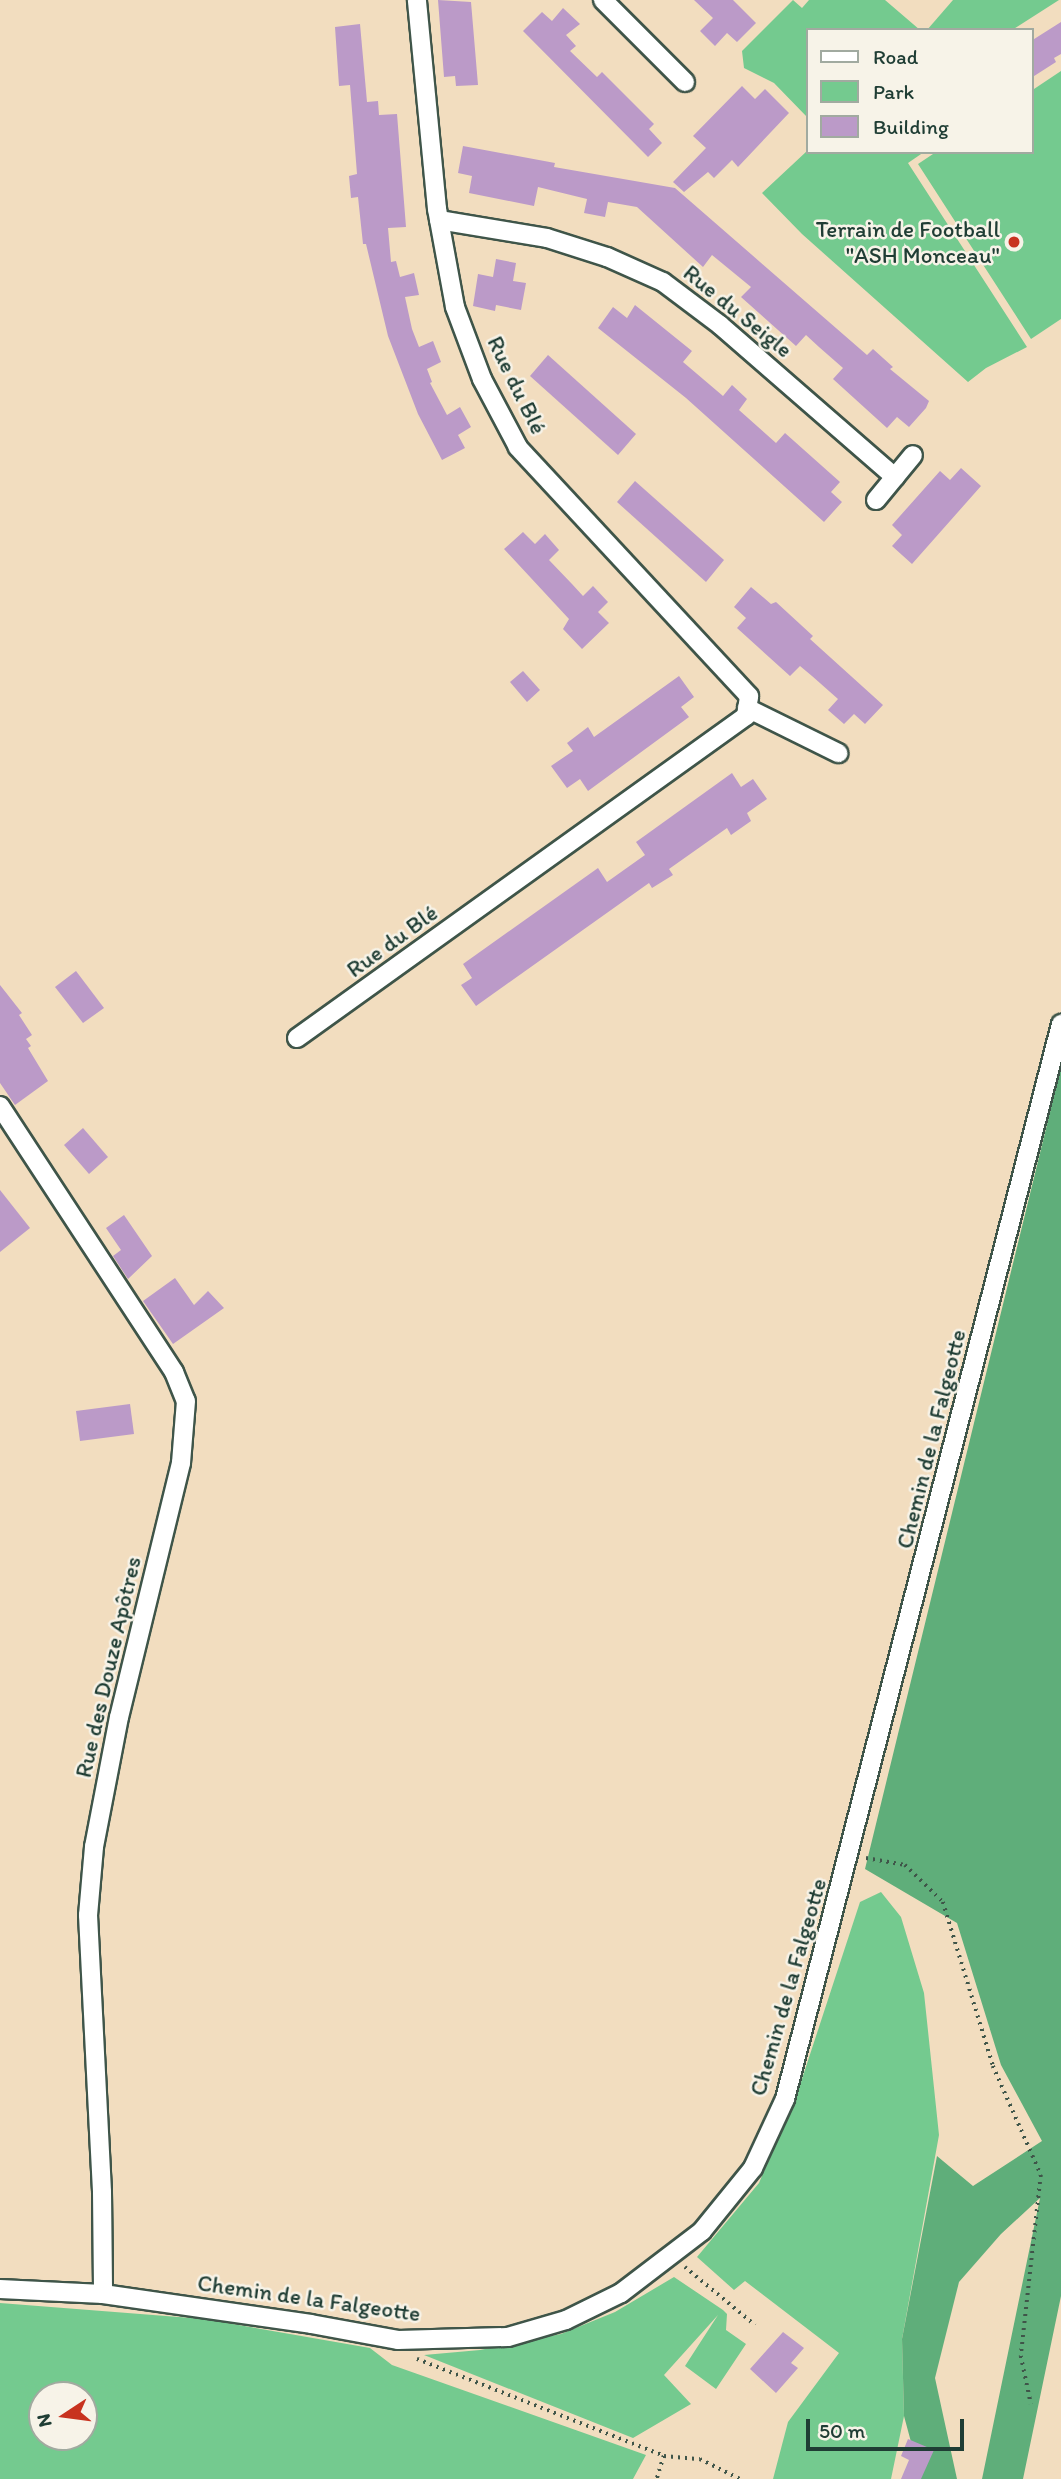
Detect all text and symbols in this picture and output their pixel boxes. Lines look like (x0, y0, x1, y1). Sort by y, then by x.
legend (806, 28, 1033, 154)
text: Road (873, 44, 918, 69)
text: Park (873, 79, 914, 104)
text: Building (873, 114, 949, 139)
place label: Terrain de Football "ASH Monceau" (816, 215, 1000, 269)
marker: Terrain de Football "ASH Monceau" (1006, 234, 1022, 250)
street label: Rue du Seigle (678, 259, 798, 363)
street label: Rue du Blé (481, 331, 553, 439)
street label: Rue du Blé (341, 899, 443, 983)
street label: Chemin de la Falgeotte (890, 1327, 972, 1551)
street label: Rue des Douze Apôtres (69, 1554, 147, 1780)
street label: Chemin de la Falgeotte (744, 1875, 832, 2099)
street label: Chemin de la Falgeotte (196, 2269, 422, 2327)
north arrow (28, 2381, 98, 2451)
scale bar (809, 2406, 967, 2450)
text: N (31, 2412, 57, 2429)
text: 50 m (819, 2418, 865, 2443)

